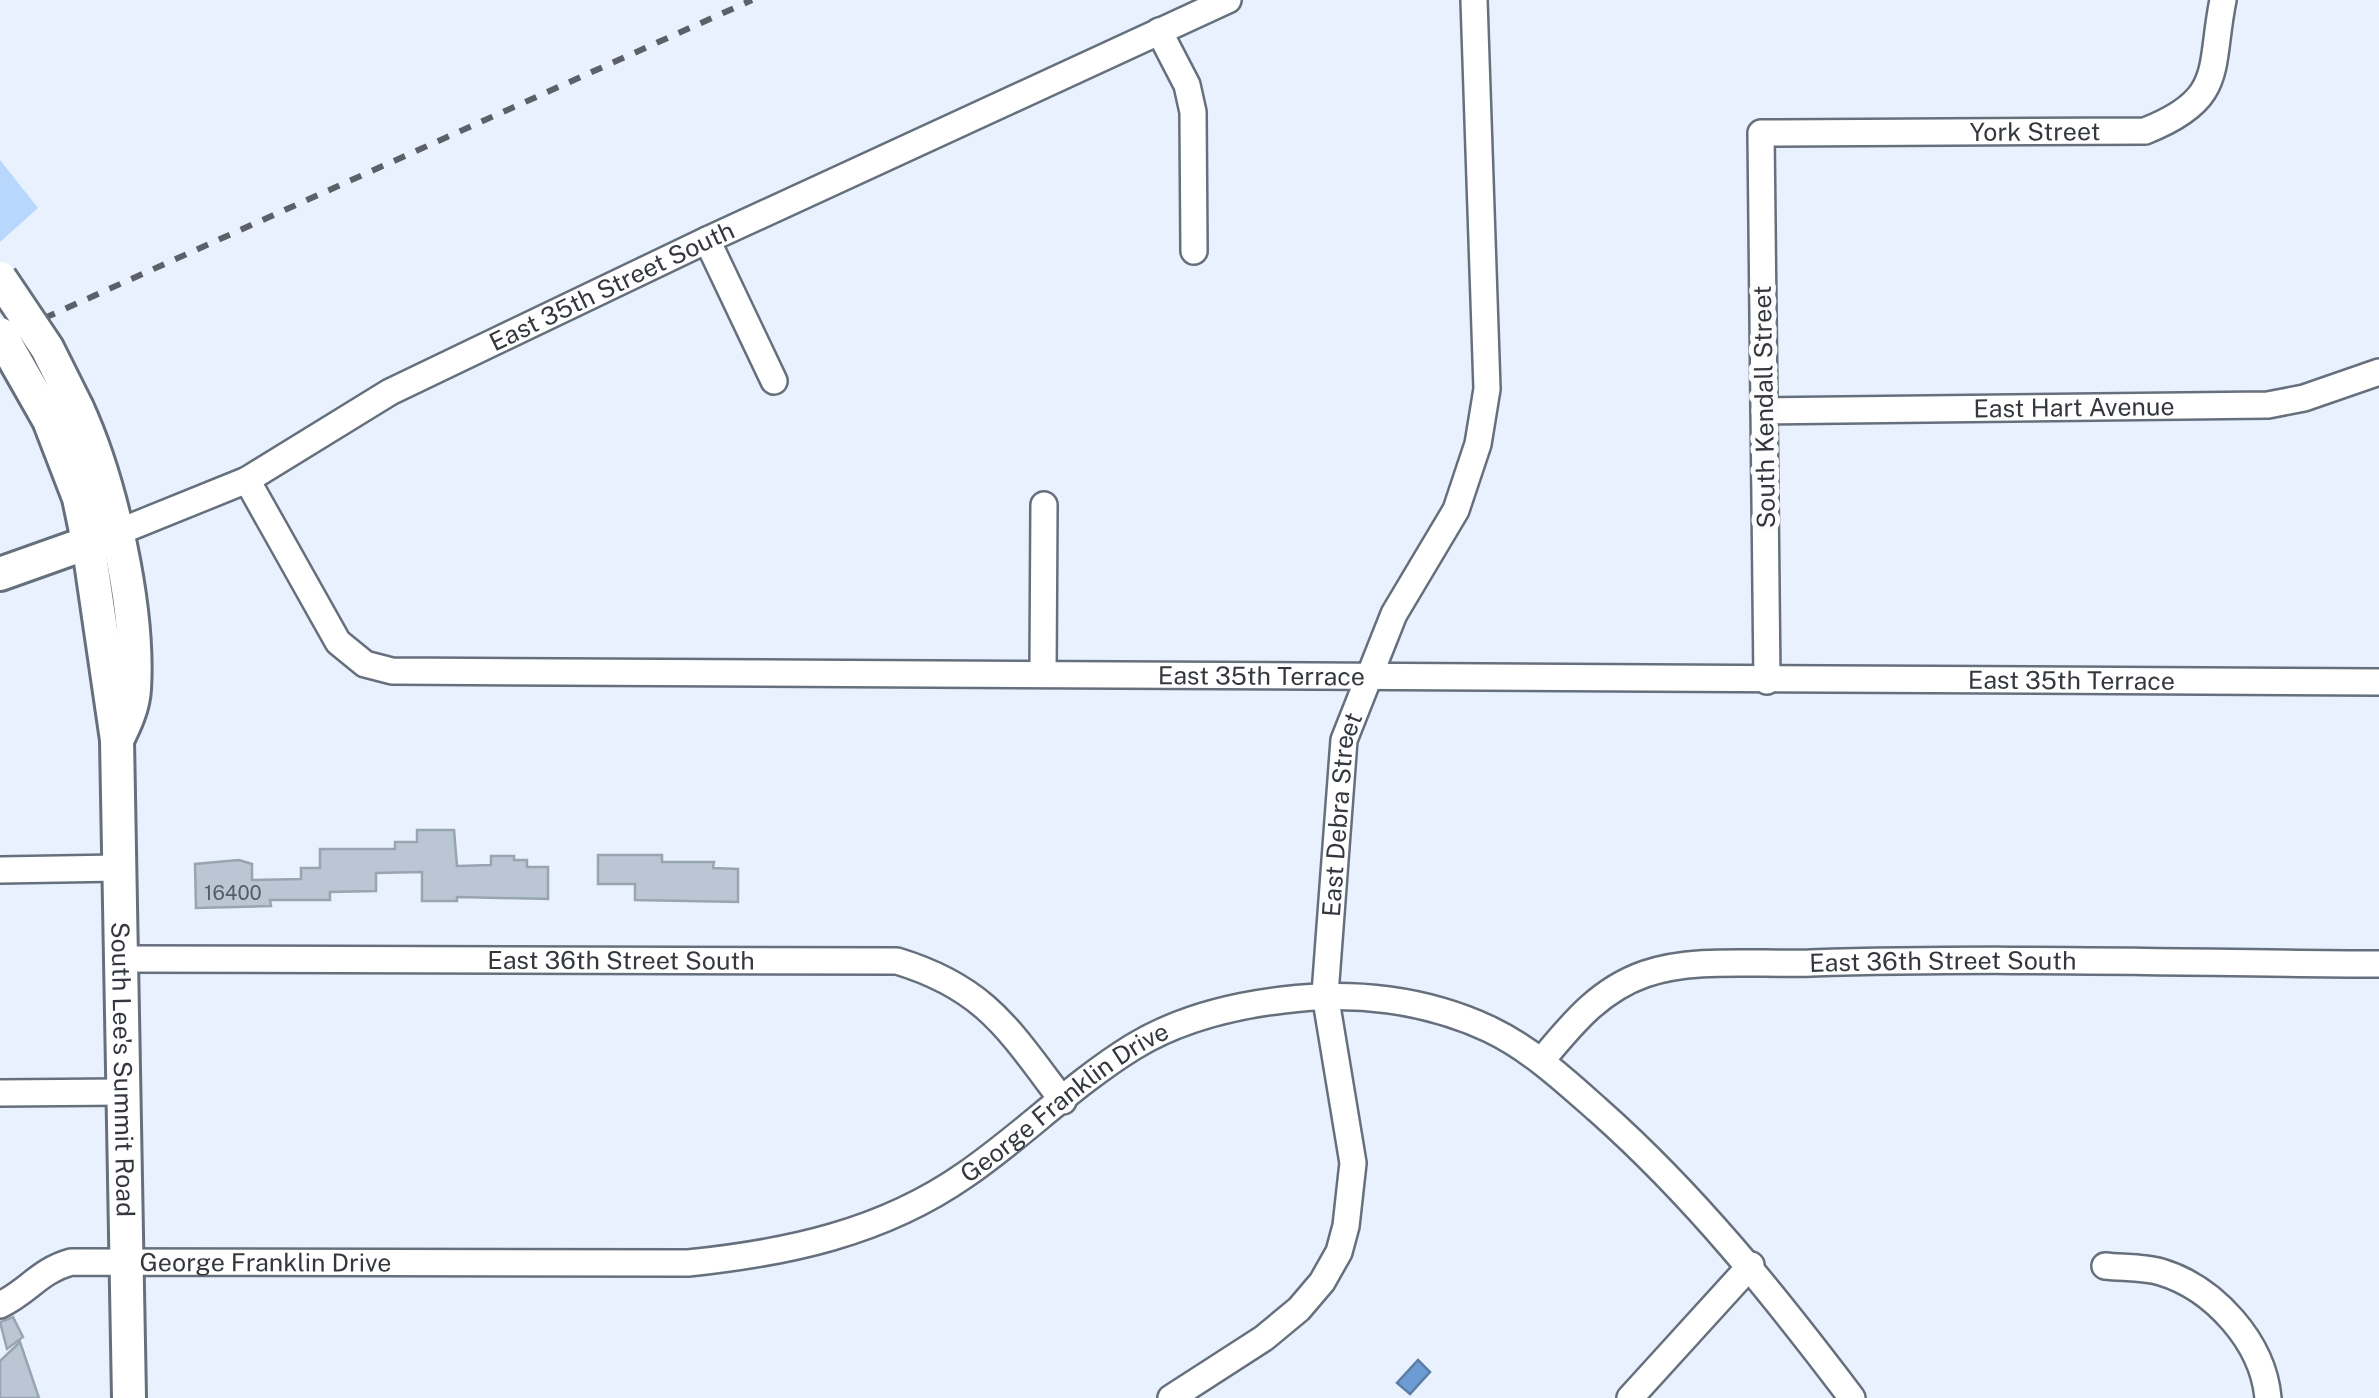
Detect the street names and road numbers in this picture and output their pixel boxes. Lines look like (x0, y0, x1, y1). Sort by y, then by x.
street label: York Street (1970, 116, 2100, 147)
street label: East 35th Street South (484, 215, 739, 357)
street label: South Kendall Street (1747, 285, 1781, 529)
street label: East Hart Avenue (1973, 391, 2175, 424)
street label: East 35th Terrace (1158, 660, 1365, 691)
street label: East 35th Terrace (1968, 665, 2175, 696)
street label: East Debra Street (1316, 708, 1368, 918)
street label: South Lee's Summit Road (105, 922, 141, 1217)
street label: East 36th Street South (487, 945, 755, 976)
street label: East 36th Street South (1809, 945, 2077, 978)
street label: George Franklin Drive (954, 1016, 1173, 1189)
street label: George Franklin Drive (140, 1247, 392, 1278)

